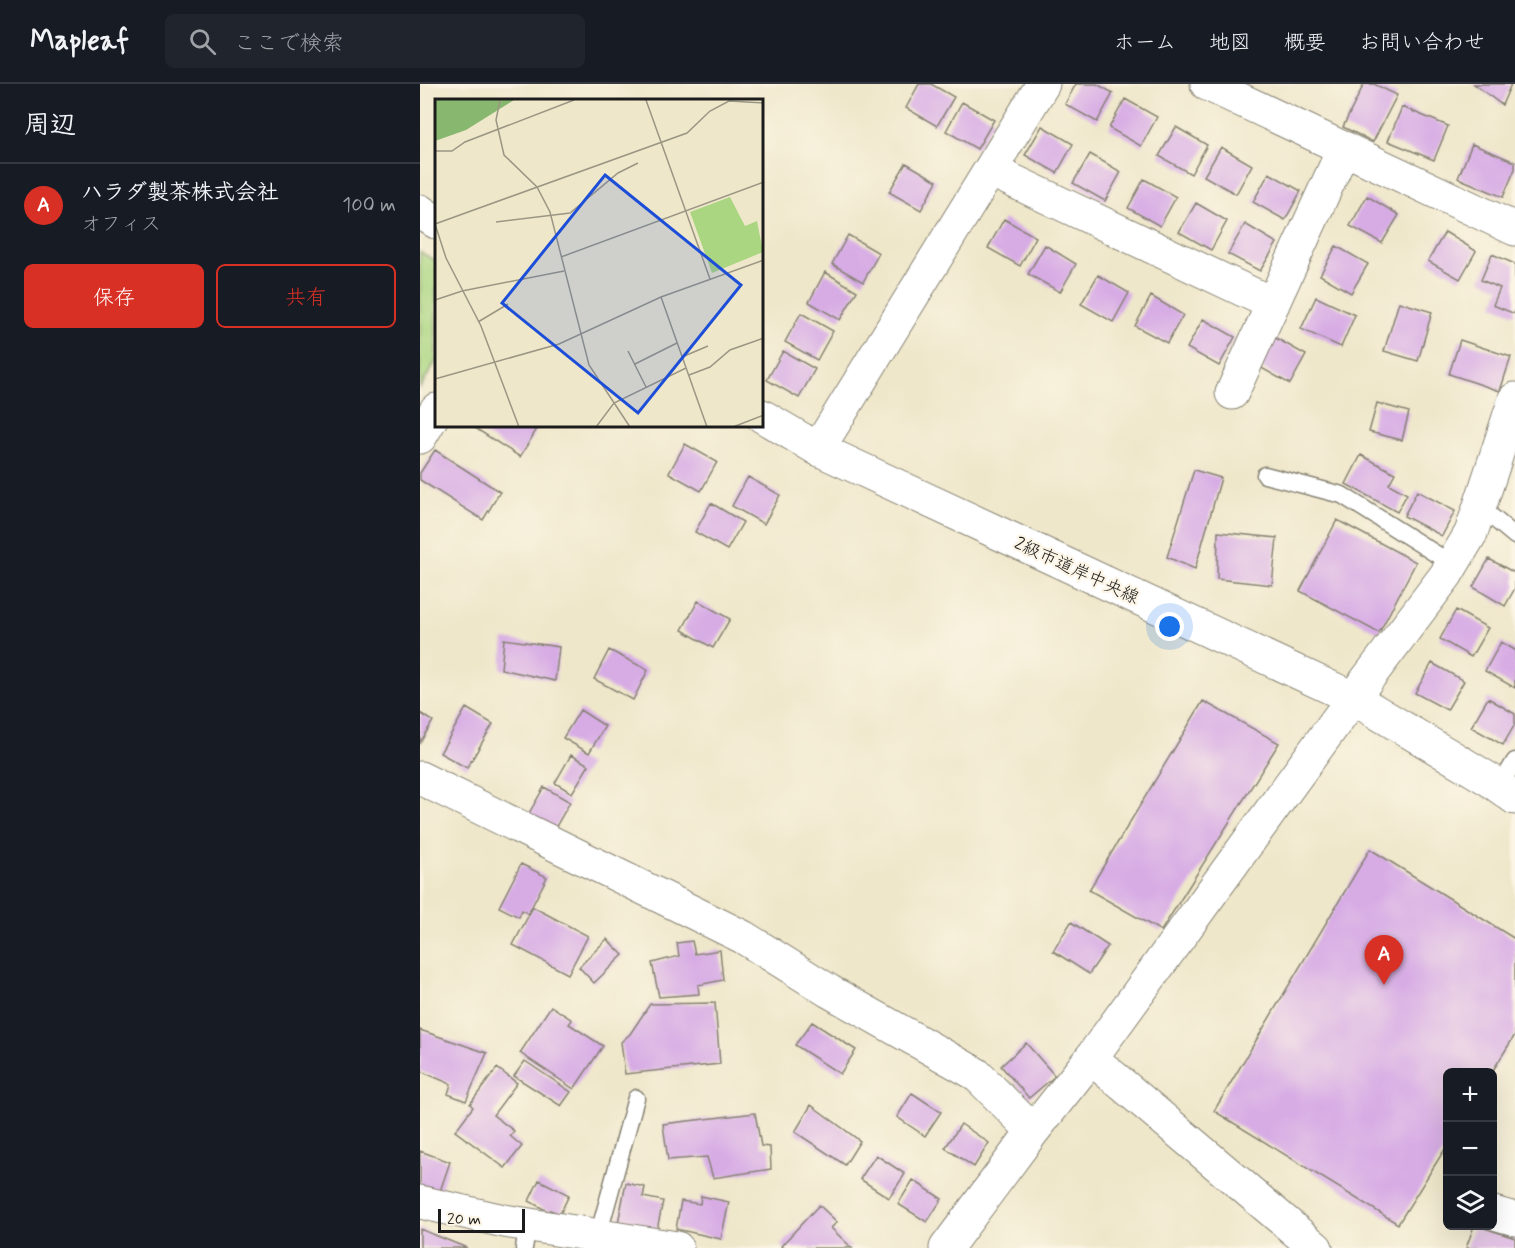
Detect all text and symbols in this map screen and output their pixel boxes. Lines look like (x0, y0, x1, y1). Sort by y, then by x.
search box (165, 14, 585, 68)
text: Mapleaf (30, 23, 129, 60)
icon: search (186, 25, 219, 58)
text: ホーム (1114, 29, 1176, 57)
text: 地図 (1209, 29, 1251, 57)
text: 概要 (1284, 29, 1326, 57)
text: お問い合わせ (1359, 29, 1485, 57)
text: ここで検索 (234, 30, 344, 58)
inset map (435, 99, 764, 428)
text: 周辺 (24, 109, 76, 143)
text: ハラダ製茶株式会社 (81, 179, 279, 207)
text: A (37, 192, 50, 219)
text: 100 m (342, 192, 396, 219)
text: オフィス (81, 211, 161, 238)
button: 保存 (24, 264, 204, 328)
button: 共有 (216, 264, 396, 328)
street label: 2級市道岸中央線 (1010, 532, 1143, 610)
your location (1155, 612, 1184, 641)
pin: A (1364, 936, 1404, 985)
map controls (1443, 1068, 1497, 1230)
button: + (1443, 1068, 1497, 1122)
button: − (1443, 1122, 1497, 1176)
button: layers (1443, 1176, 1497, 1230)
scale bar (438, 1206, 525, 1234)
text: 20 m (447, 1209, 481, 1230)

